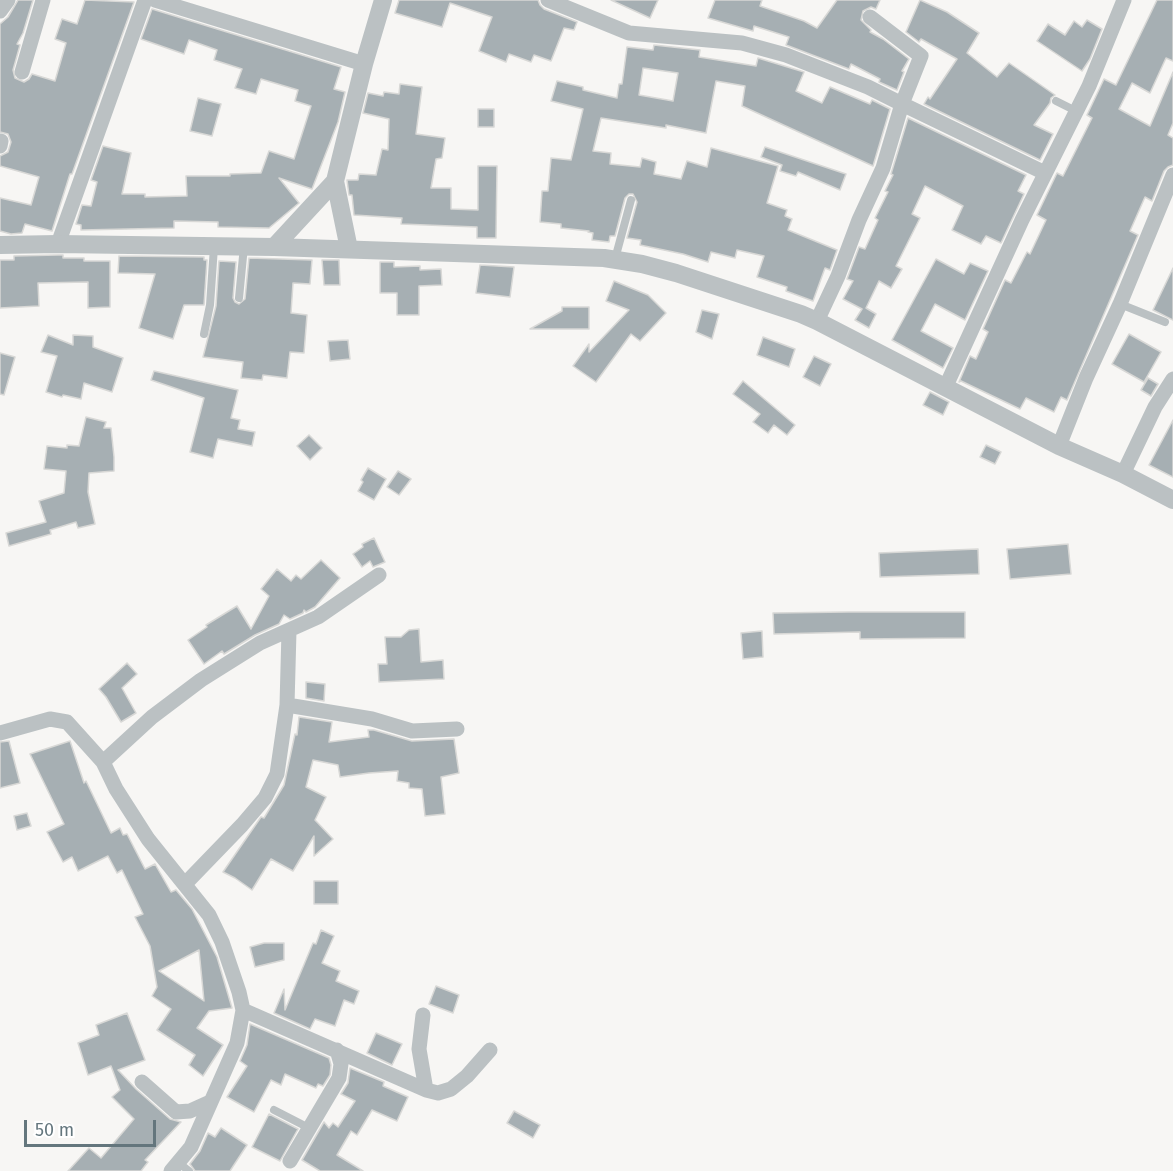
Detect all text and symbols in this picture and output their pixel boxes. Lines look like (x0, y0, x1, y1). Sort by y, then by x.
scale bar (27, 1108, 159, 1146)
text: 50 m (35, 1119, 74, 1141)

